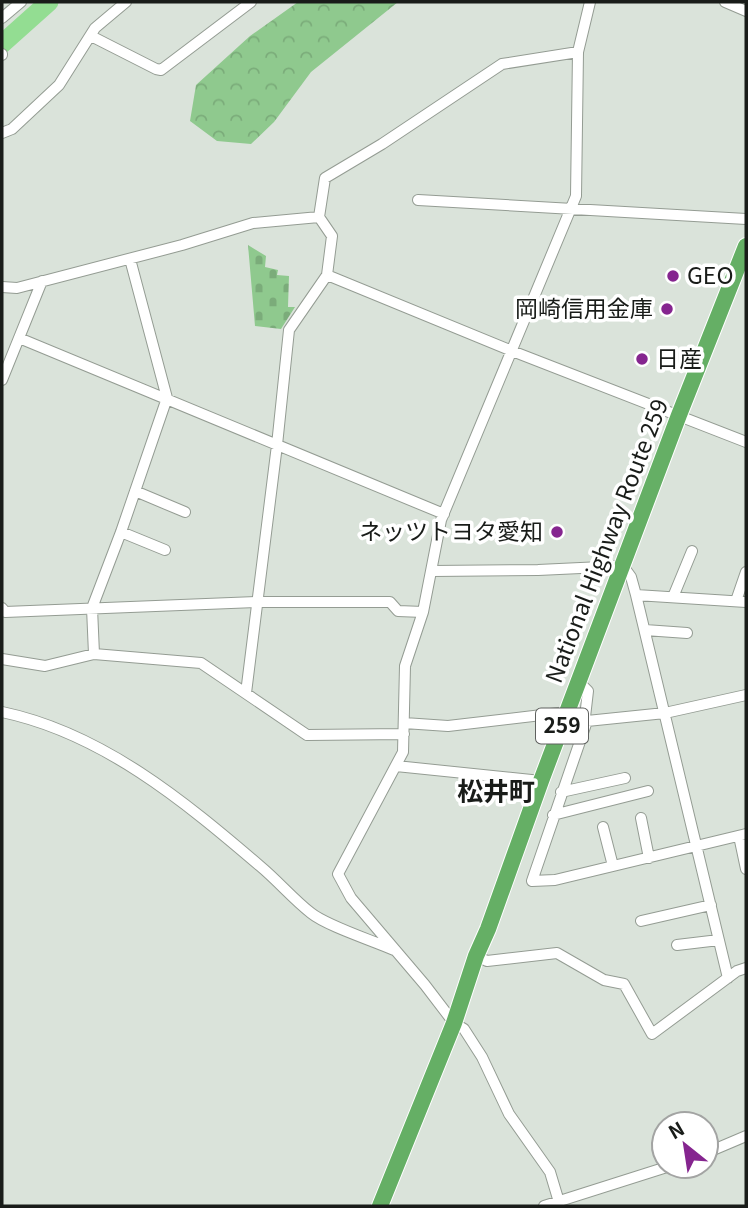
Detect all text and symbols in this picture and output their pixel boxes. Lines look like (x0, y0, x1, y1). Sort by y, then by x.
place label: GEO (687, 257, 733, 291)
marker: GEO (665, 268, 681, 284)
place label: 岡崎信用金庫 (515, 290, 653, 324)
marker: 岡崎信用金庫 (659, 301, 675, 317)
place label: 日産 (656, 340, 702, 374)
marker: 日産 (634, 351, 650, 367)
street label: National Highway Route 259 (535, 393, 675, 687)
place label: ネッツトヨタ愛知 (359, 513, 543, 547)
marker: ネッツトヨタ愛知 (549, 524, 565, 540)
road number: 259 (536, 708, 588, 744)
district label: 松井町 (457, 771, 535, 808)
north arrow (650, 1110, 720, 1180)
text: N (663, 1114, 689, 1144)

